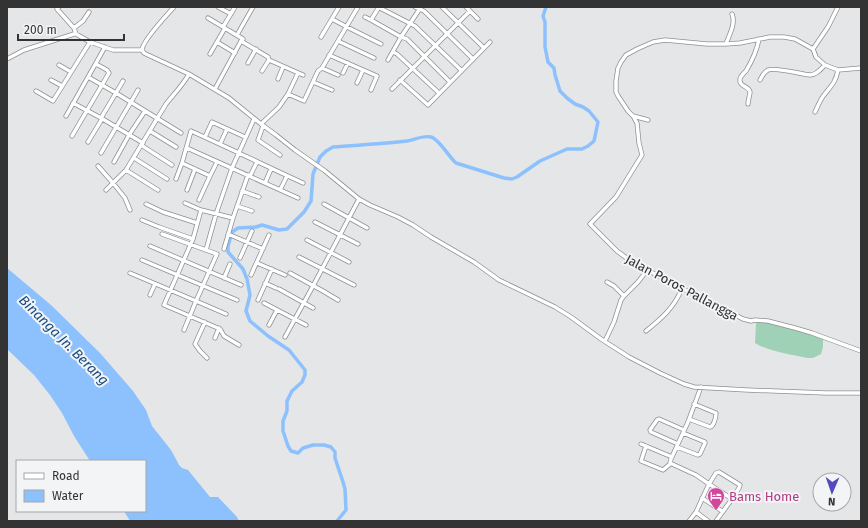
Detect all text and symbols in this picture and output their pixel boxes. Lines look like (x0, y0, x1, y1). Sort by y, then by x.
scale bar (18, 16, 124, 42)
text: 200 m (24, 23, 57, 37)
street label: Jalan Poros Pallangga (623, 251, 741, 324)
water label: Binanga Jn. Berang (15, 292, 112, 389)
legend (16, 460, 146, 512)
text: Road (52, 469, 80, 483)
north arrow (812, 472, 852, 512)
hotel icon: Bams Home (706, 486, 726, 511)
text: Water (52, 489, 84, 503)
place label: Bams Home (729, 489, 799, 504)
text: N (828, 495, 836, 508)

